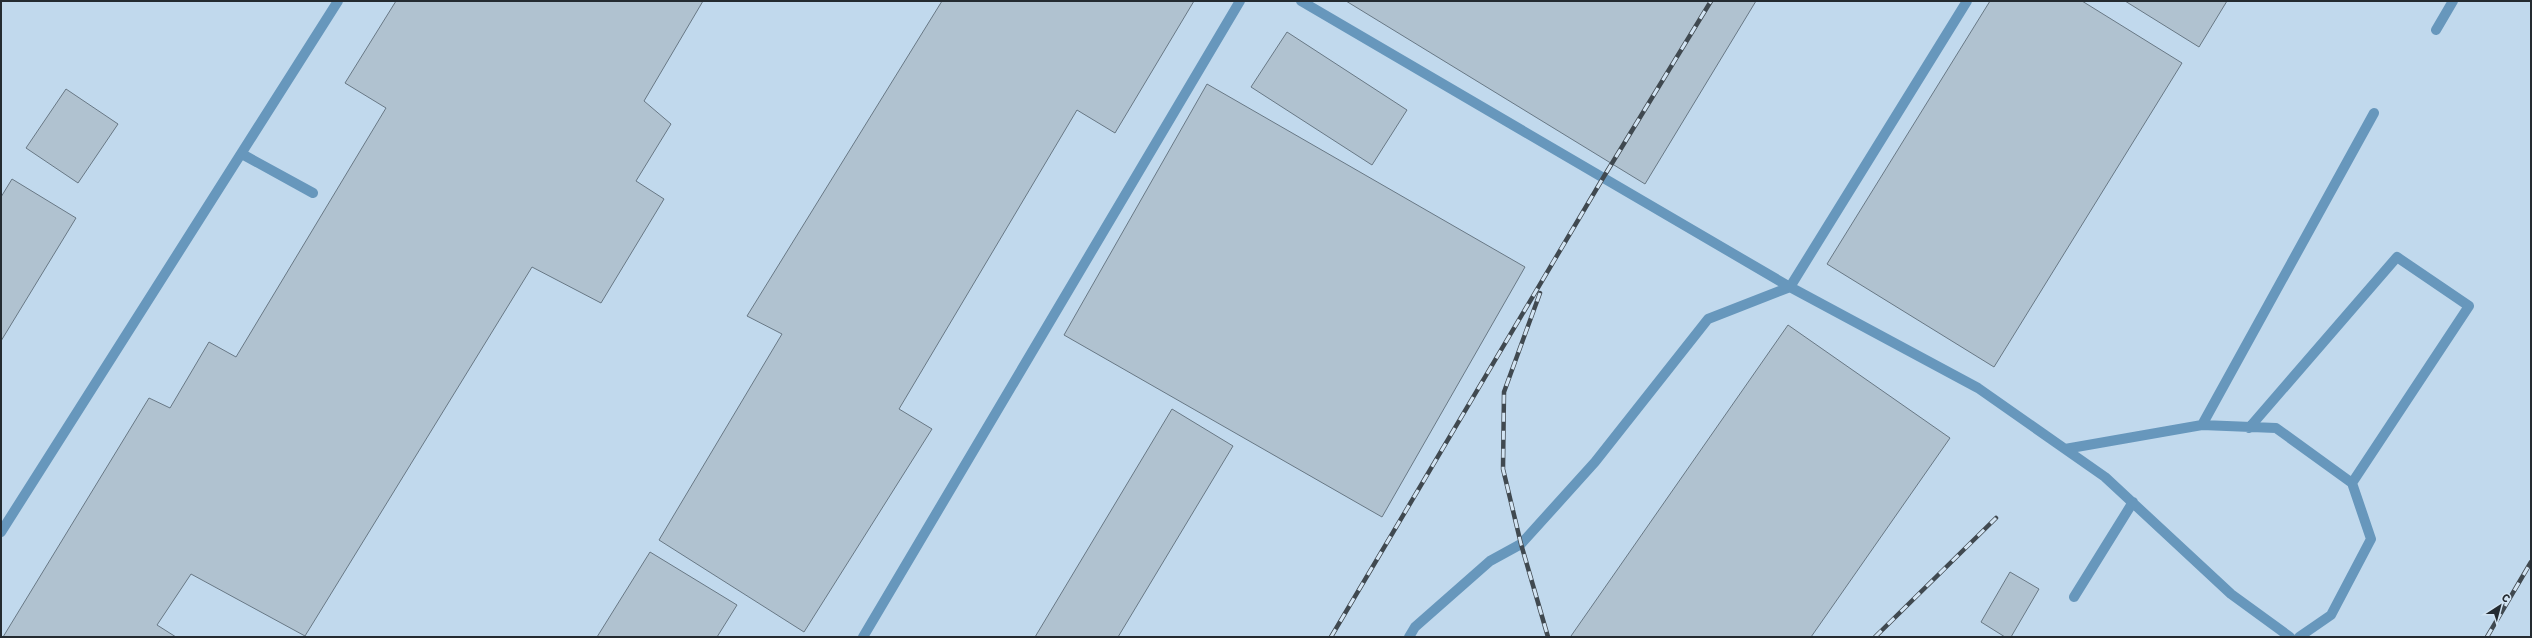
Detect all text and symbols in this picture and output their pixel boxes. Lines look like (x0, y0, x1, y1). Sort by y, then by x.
north arrow (2480, 586, 2520, 626)
text: С (2499, 590, 2513, 606)

